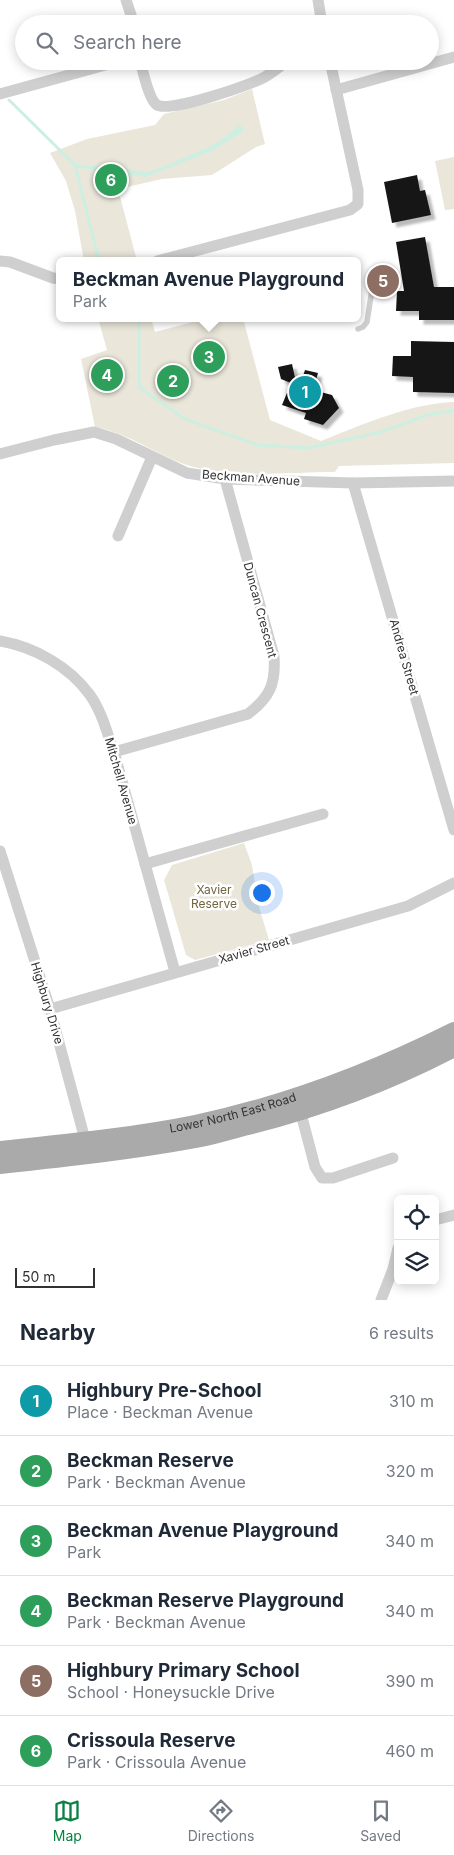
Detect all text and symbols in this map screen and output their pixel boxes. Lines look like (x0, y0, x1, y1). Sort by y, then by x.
search box (15, 15, 439, 70)
icon: search (33, 29, 61, 57)
text: Search here (73, 31, 182, 54)
pin: 6 (95, 161, 127, 199)
popup (56, 257, 361, 322)
pin: 5 (367, 262, 399, 300)
text: Beckman Avenue Playground (73, 268, 344, 291)
text: Park (73, 291, 107, 311)
pin: 3 (193, 338, 225, 376)
pin: 4 (91, 356, 123, 394)
pin: 2 (157, 362, 189, 400)
pin: 1 (289, 373, 321, 411)
street label: Beckman Avenue (202, 467, 301, 488)
street label: Duncan Crescent (241, 560, 280, 659)
street label: Andrea Street (387, 617, 422, 697)
street label: Mitchell Avenue (102, 736, 141, 826)
your location (249, 880, 275, 906)
park label: Xavier Reserve (191, 882, 237, 911)
street label: Xavier Street (217, 932, 291, 967)
street label: Highbury Drive (28, 960, 67, 1046)
street label: Lower North East Road (168, 1089, 298, 1136)
map controls (394, 1195, 439, 1285)
button: locate (394, 1195, 439, 1240)
button: layers (394, 1240, 439, 1285)
scale bar (15, 1265, 95, 1288)
text: 50 m (22, 1268, 56, 1285)
text: Nearby (20, 1320, 95, 1345)
text: 6 results (369, 1323, 434, 1343)
text: Highbury Pre-School (67, 1379, 262, 1402)
text: 1 (33, 1391, 39, 1411)
text: 310 m (389, 1391, 434, 1411)
text: Place · Beckman Avenue (67, 1402, 253, 1422)
text: Beckman Reserve (67, 1449, 234, 1472)
text: 2 (31, 1461, 41, 1481)
text: 320 m (386, 1461, 434, 1481)
text: Park · Beckman Avenue (67, 1472, 246, 1492)
text: Beckman Avenue Playground (67, 1519, 338, 1542)
text: 3 (31, 1531, 41, 1551)
text: 340 m (385, 1531, 434, 1551)
text: Park (67, 1542, 101, 1562)
text: Beckman Reserve Playground (67, 1589, 344, 1612)
text: 4 (31, 1601, 41, 1621)
text: 340 m (385, 1601, 434, 1621)
text: Park · Beckman Avenue (67, 1612, 246, 1632)
text: Highbury Primary School (67, 1659, 300, 1682)
text: 5 (31, 1671, 41, 1691)
text: 390 m (386, 1671, 434, 1691)
text: School · Honeysuckle Drive (67, 1682, 275, 1702)
text: Crissoula Reserve (67, 1729, 235, 1752)
text: 6 (31, 1741, 41, 1761)
text: 460 m (385, 1741, 434, 1761)
text: Park · Crissoula Avenue (67, 1752, 246, 1772)
tab: Map (53, 1797, 82, 1844)
tab: Directions (188, 1797, 254, 1844)
tab: Saved (360, 1797, 401, 1844)

